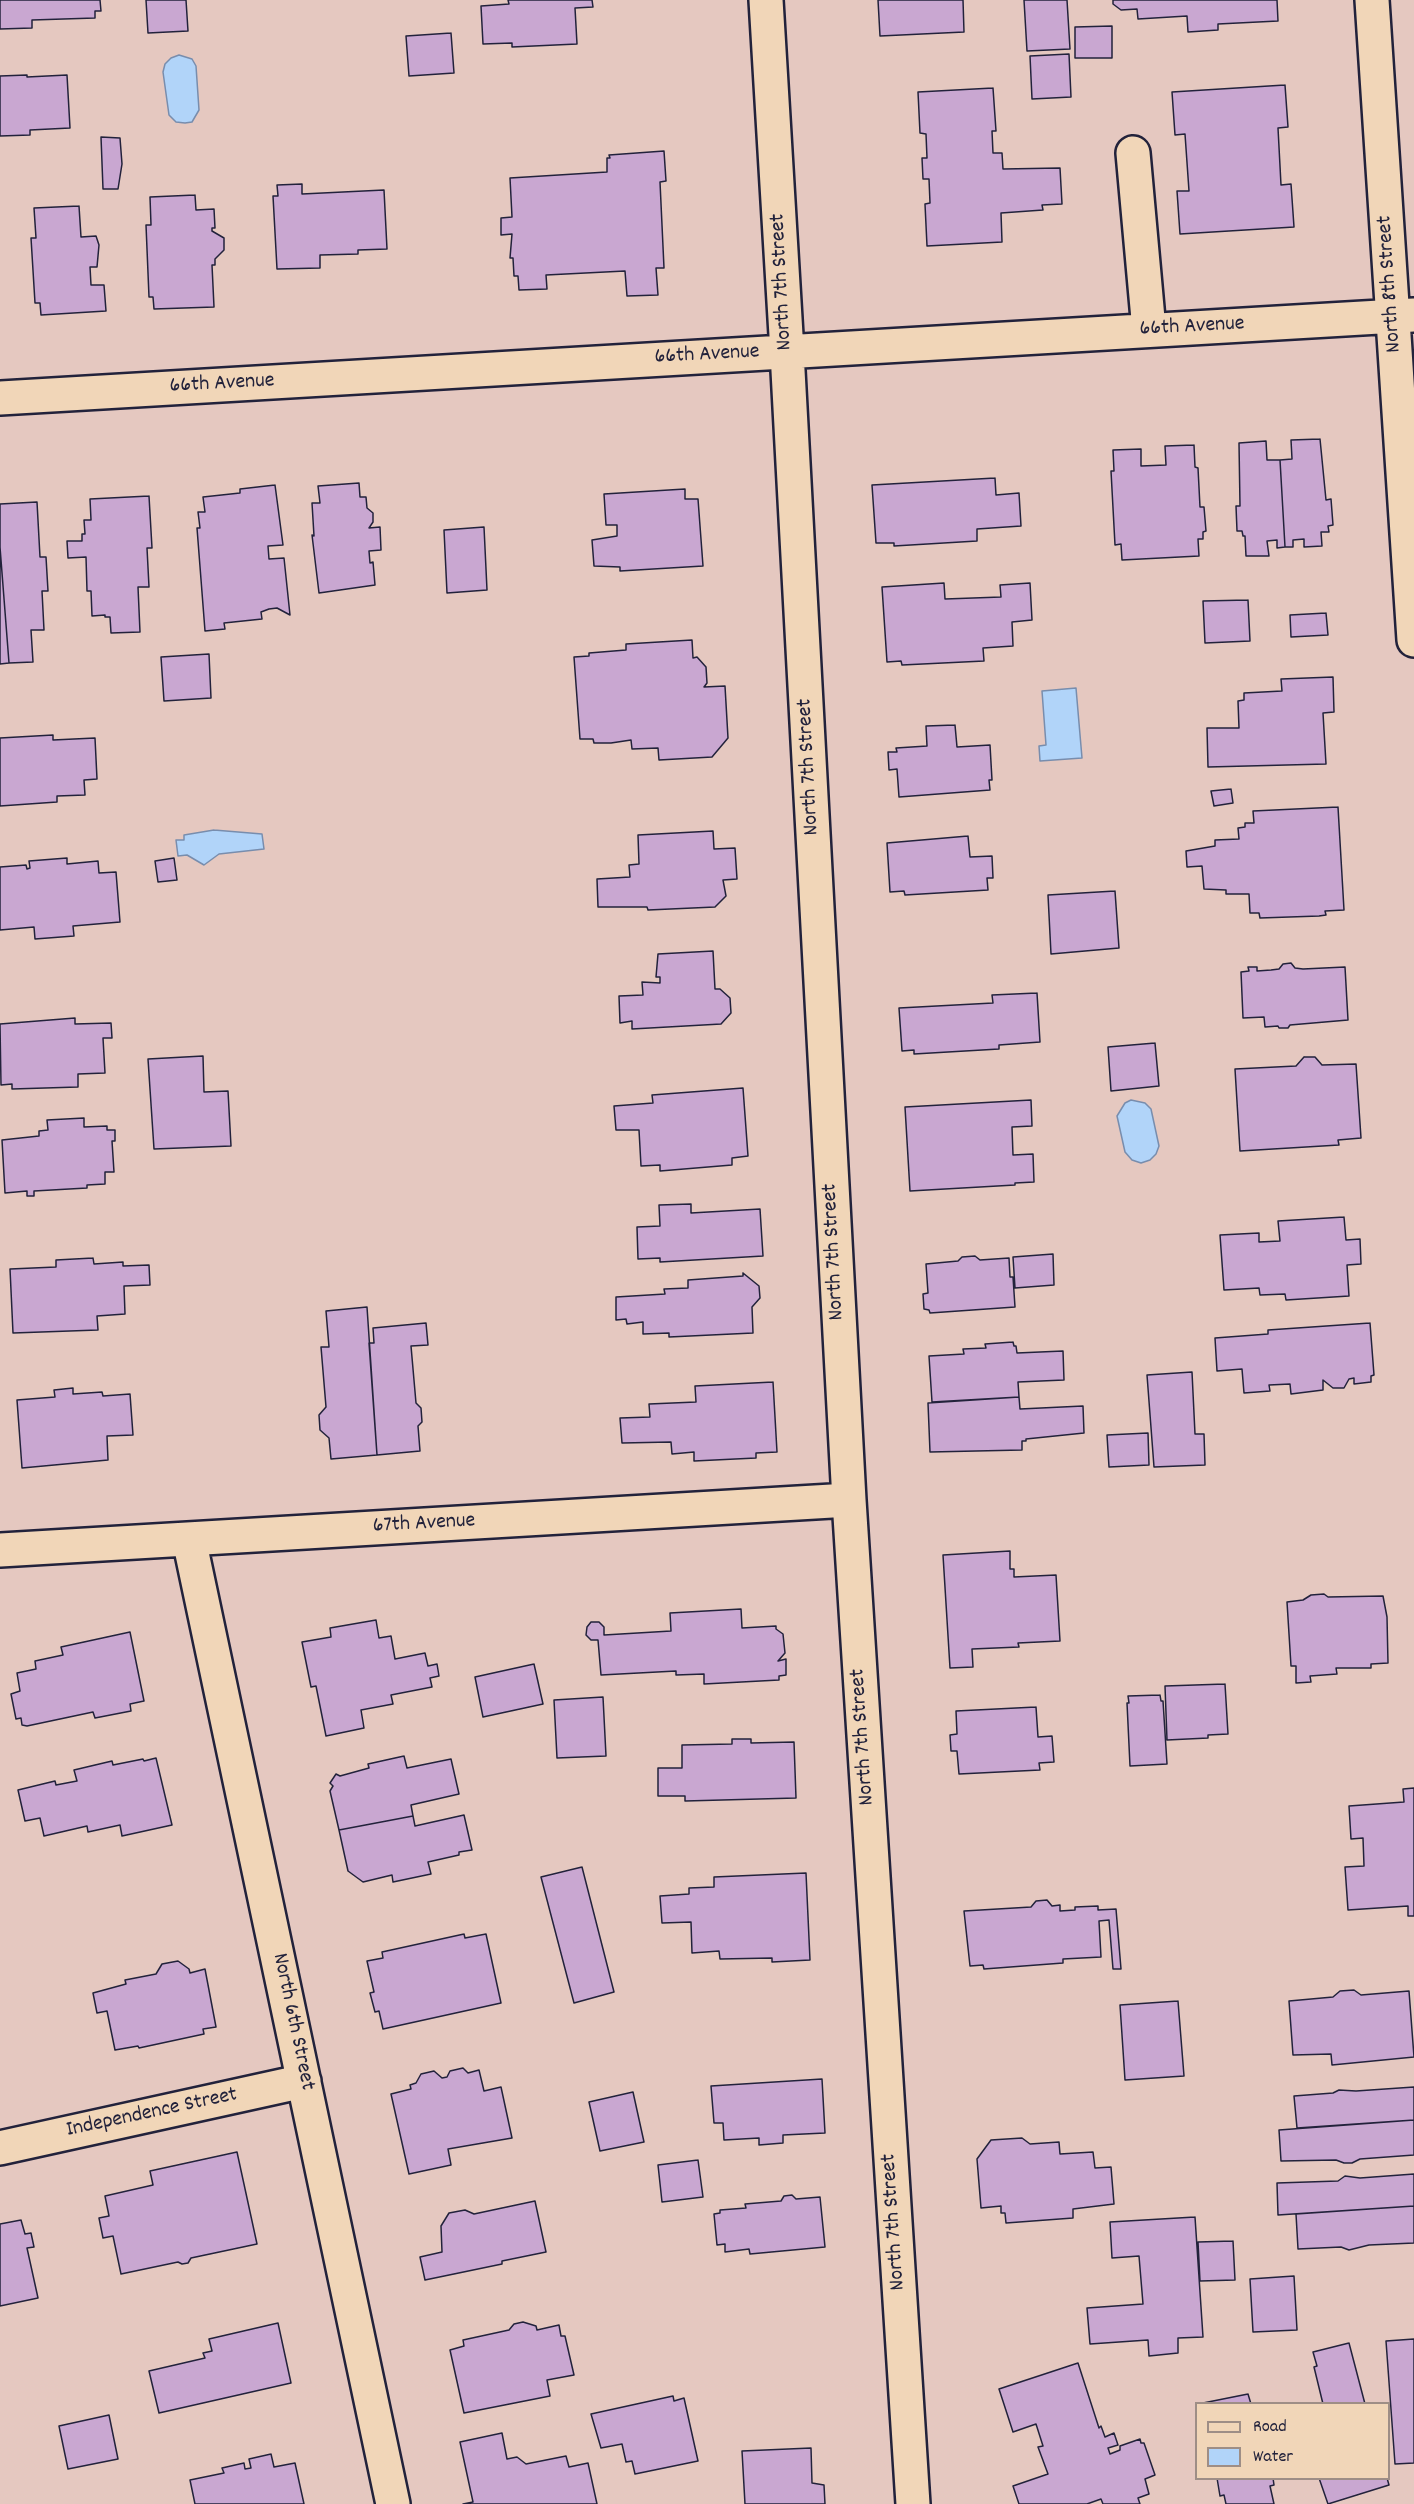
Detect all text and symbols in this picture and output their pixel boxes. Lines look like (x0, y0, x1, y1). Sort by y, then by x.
street label: North 7th Street (766, 213, 800, 351)
street label: North 8th Street (1373, 214, 1409, 354)
street label: 66th Avenue (1139, 312, 1245, 344)
street label: 66th Avenue (654, 340, 760, 372)
street label: 66th Avenue (169, 369, 275, 401)
street label: North 7th Street (793, 698, 827, 836)
street label: North 7th Street (818, 1183, 852, 1321)
street label: 67th Avenue (372, 1509, 476, 1541)
street label: North 7th Street (846, 1668, 882, 1806)
street label: North 6th Street (265, 1951, 319, 2093)
street label: Independence Street (64, 2083, 240, 2145)
street label: North 7th Street (877, 2153, 913, 2291)
legend (1195, 2402, 1390, 2480)
text: Road (1253, 2415, 1287, 2440)
text: Water (1253, 2445, 1293, 2470)

